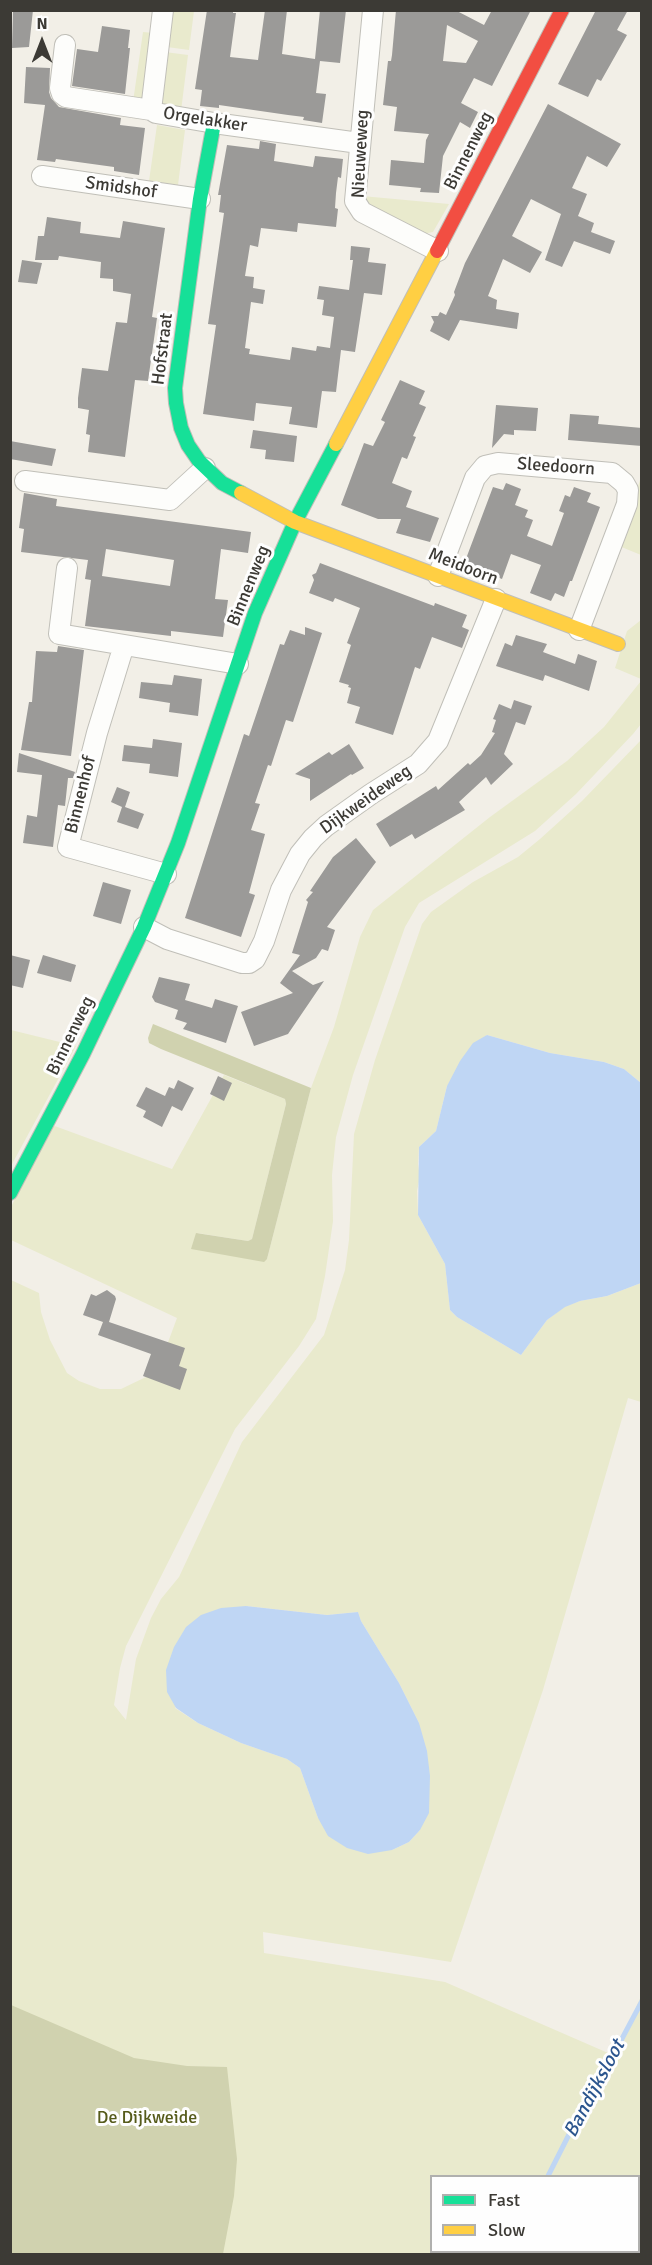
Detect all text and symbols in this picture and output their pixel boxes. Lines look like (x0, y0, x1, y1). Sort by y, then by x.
north arrow (12, 12, 72, 72)
text: N (36, 14, 48, 34)
street label: Orgelakker (162, 103, 248, 137)
street label: Binnenweg (440, 108, 498, 194)
street label: Nieuweweg (348, 109, 374, 199)
street label: Smidshof (84, 172, 158, 204)
street label: Hofstraat (148, 312, 178, 386)
street label: Sleedoorn (516, 454, 596, 480)
street label: Binnenweg (223, 542, 275, 630)
street label: Meidoorn (425, 544, 501, 590)
street label: Binnenhof (61, 754, 101, 836)
street label: Dijkweideweg (316, 761, 416, 839)
street label: Binnenweg (43, 993, 99, 1079)
water label: Bandijksloot (559, 2036, 631, 2142)
park label: De Dijkweide (97, 2107, 197, 2129)
legend (430, 2175, 640, 2253)
text: Fast (488, 2189, 520, 2211)
text: Slow (488, 2219, 525, 2241)

